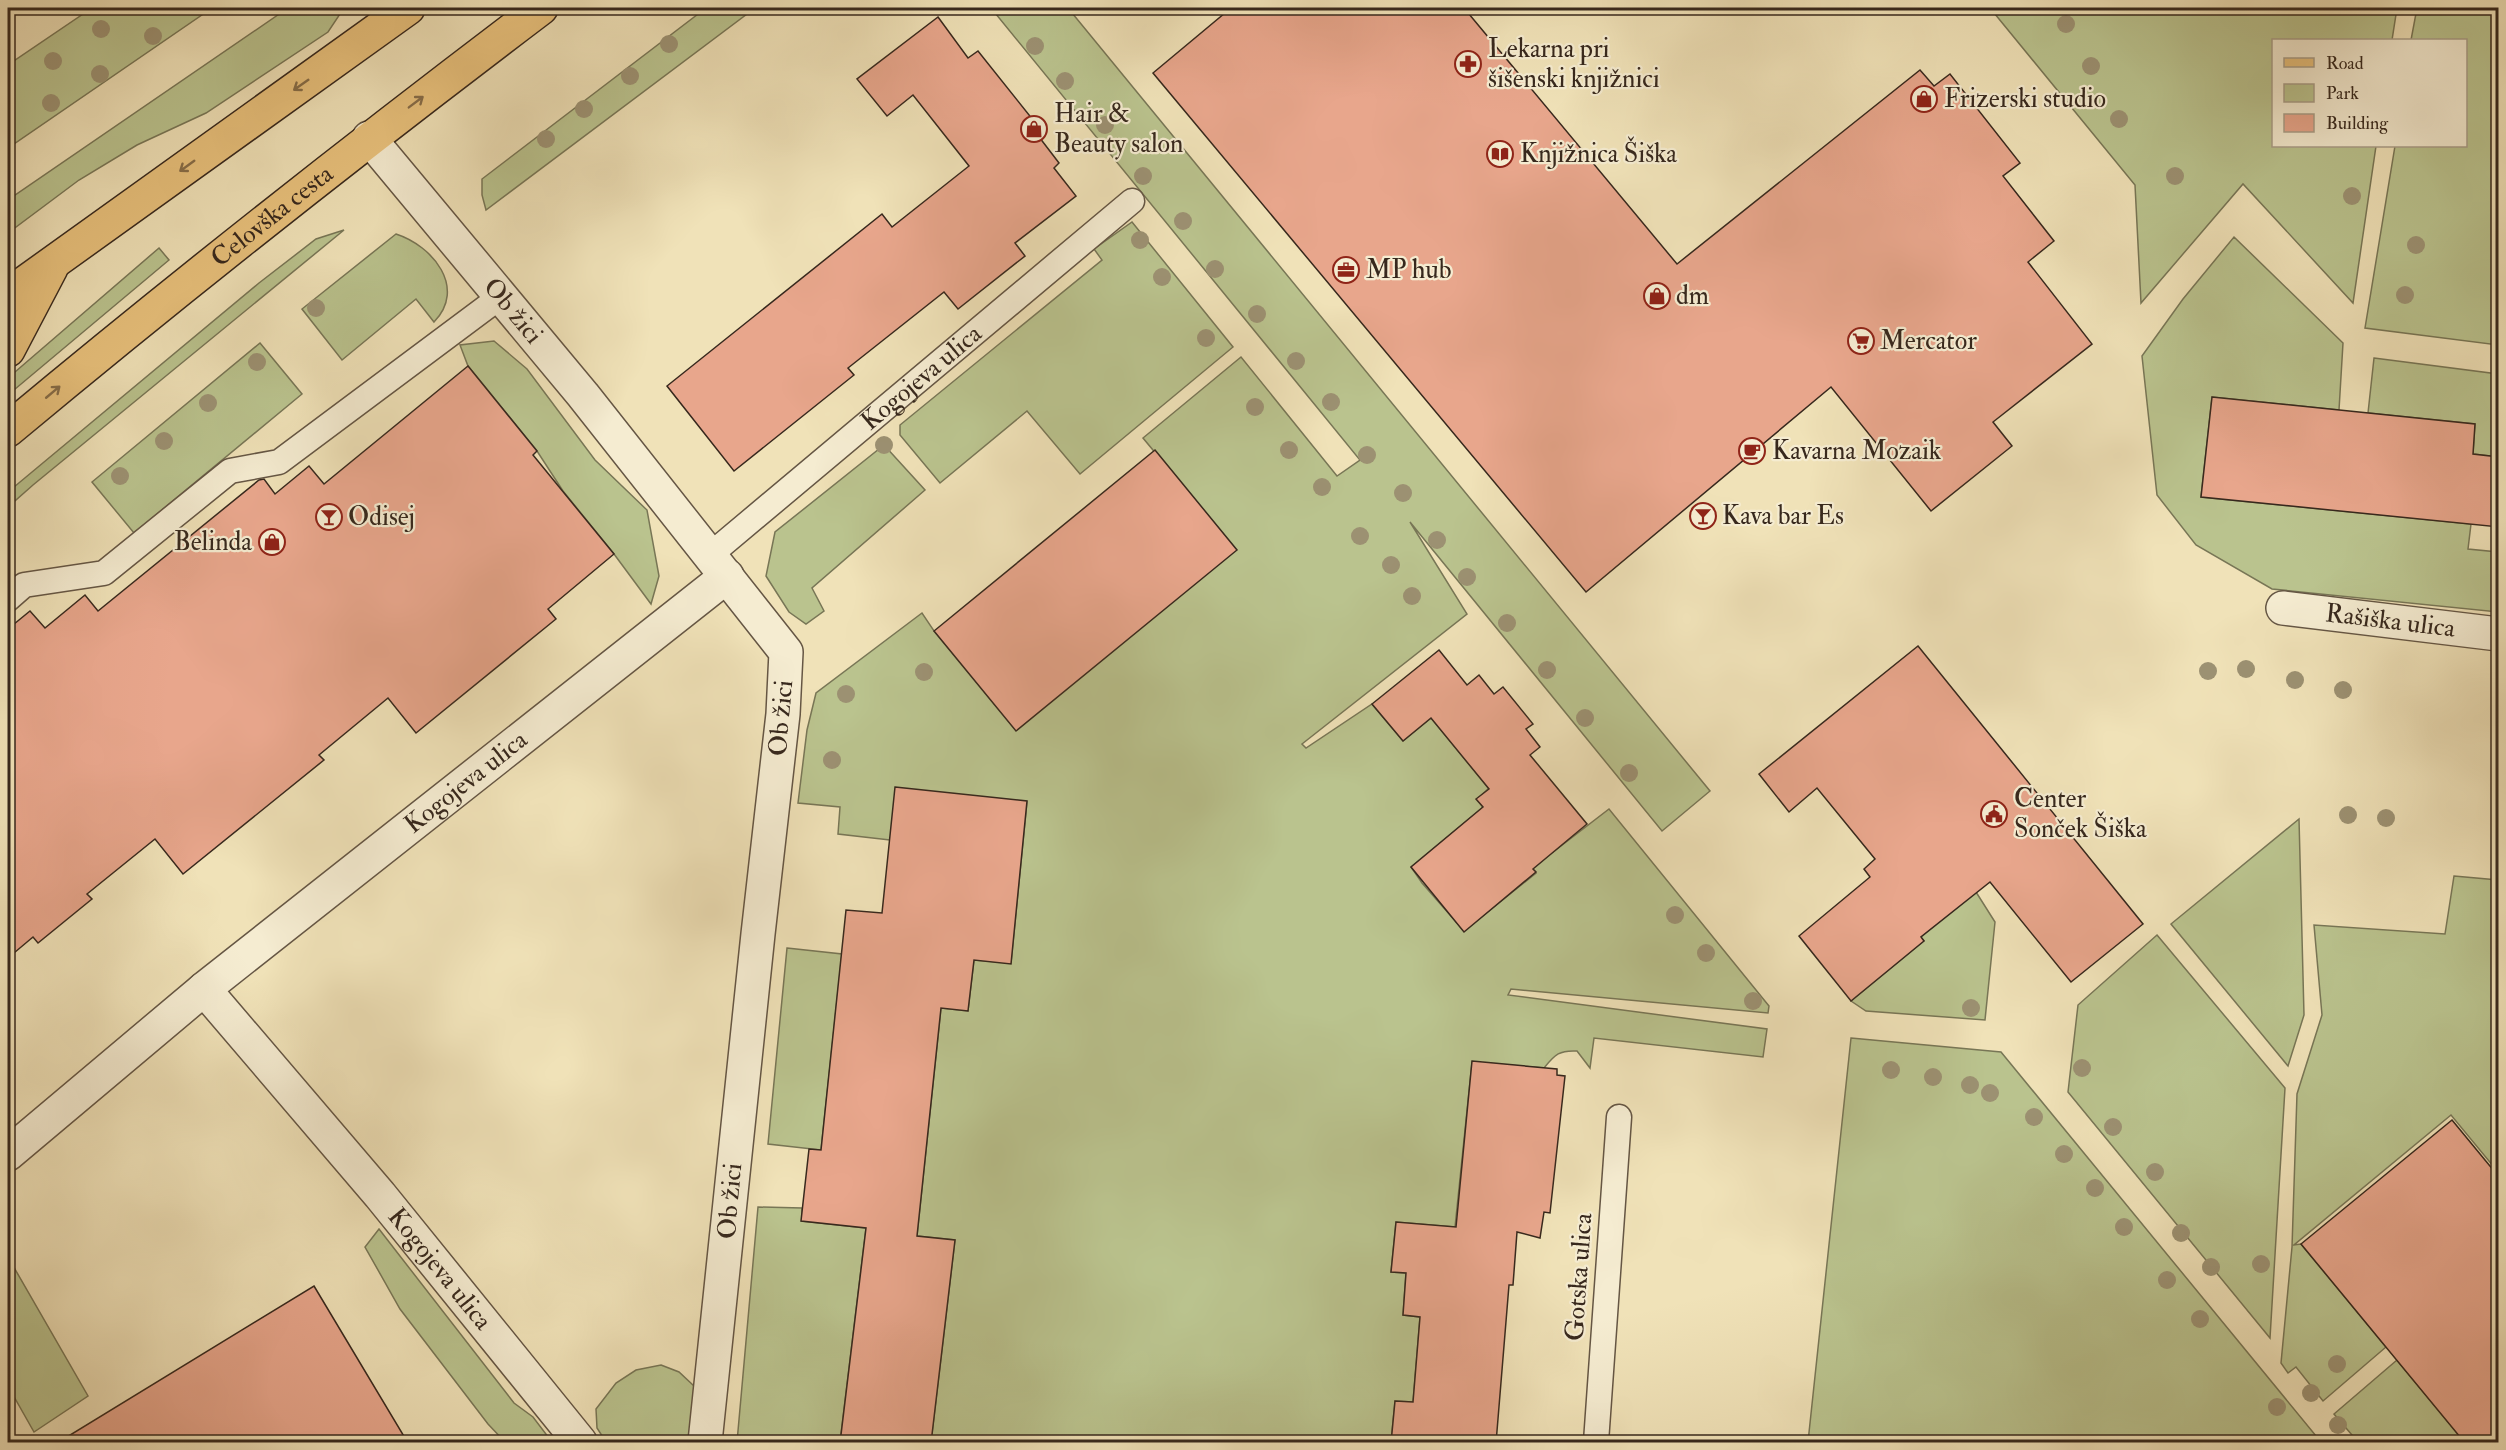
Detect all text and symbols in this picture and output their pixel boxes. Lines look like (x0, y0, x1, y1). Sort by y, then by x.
place label: Lekarna pri šišenski knjižnici (1488, 33, 1660, 95)
legend (2272, 39, 2467, 147)
pharmacy icon: Lekarna pri šišenski knjižnici (1453, 49, 1483, 79)
text: Road (2326, 52, 2364, 75)
one-way arrow (293, 79, 310, 91)
text: Park (2326, 82, 2359, 105)
place label: Frizerski studio (1944, 83, 2106, 115)
shop icon: Frizerski studio (1909, 84, 1939, 114)
one-way arrow (407, 96, 423, 109)
place label: Hair & Beauty salon (1054, 98, 1183, 160)
text: Building (2326, 112, 2389, 135)
shop icon: Hair & Beauty salon (1019, 114, 1049, 144)
place label: Knjižnica Šiška (1520, 136, 1677, 170)
library icon: Knjižnica Šiška (1485, 139, 1515, 169)
street label: Celovška cesta (205, 158, 340, 274)
one-way arrow (179, 160, 195, 172)
place label: MP hub (1366, 254, 1451, 286)
office icon: MP hub (1331, 255, 1361, 285)
street label: Ob žici (476, 271, 550, 350)
place label: dm (1676, 280, 1709, 312)
shop icon: dm (1642, 281, 1672, 311)
street label: Kogojeva ulica (855, 318, 989, 437)
place label: Mercator (1880, 325, 1977, 357)
supermarket icon: Mercator (1846, 326, 1876, 356)
one-way arrow (45, 386, 61, 399)
place label: Kavarna Mozaik (1772, 435, 1942, 467)
cafe icon: Kavarna Mozaik (1737, 436, 1767, 466)
place label: Kava bar Es (1722, 500, 1844, 532)
place label: Odisej (348, 501, 415, 533)
bar icon: Kava bar Es (1688, 501, 1718, 531)
bar icon: Odisej (314, 502, 344, 532)
place label: Belinda (174, 526, 252, 558)
shop icon: Belinda (257, 527, 287, 557)
street label: Rašiška ulica (2323, 597, 2457, 645)
street label: Ob žici (762, 679, 800, 757)
street label: Kogojeva ulica (398, 724, 534, 841)
place label: Center Sonček Šiška (2014, 783, 2147, 845)
public building icon: Center Sonček Šiška (1979, 799, 2009, 829)
street label: Ob žici (711, 1162, 749, 1240)
street label: Kogojeva ulica (381, 1201, 499, 1337)
street label: Gotska ulica (1559, 1212, 1599, 1342)

